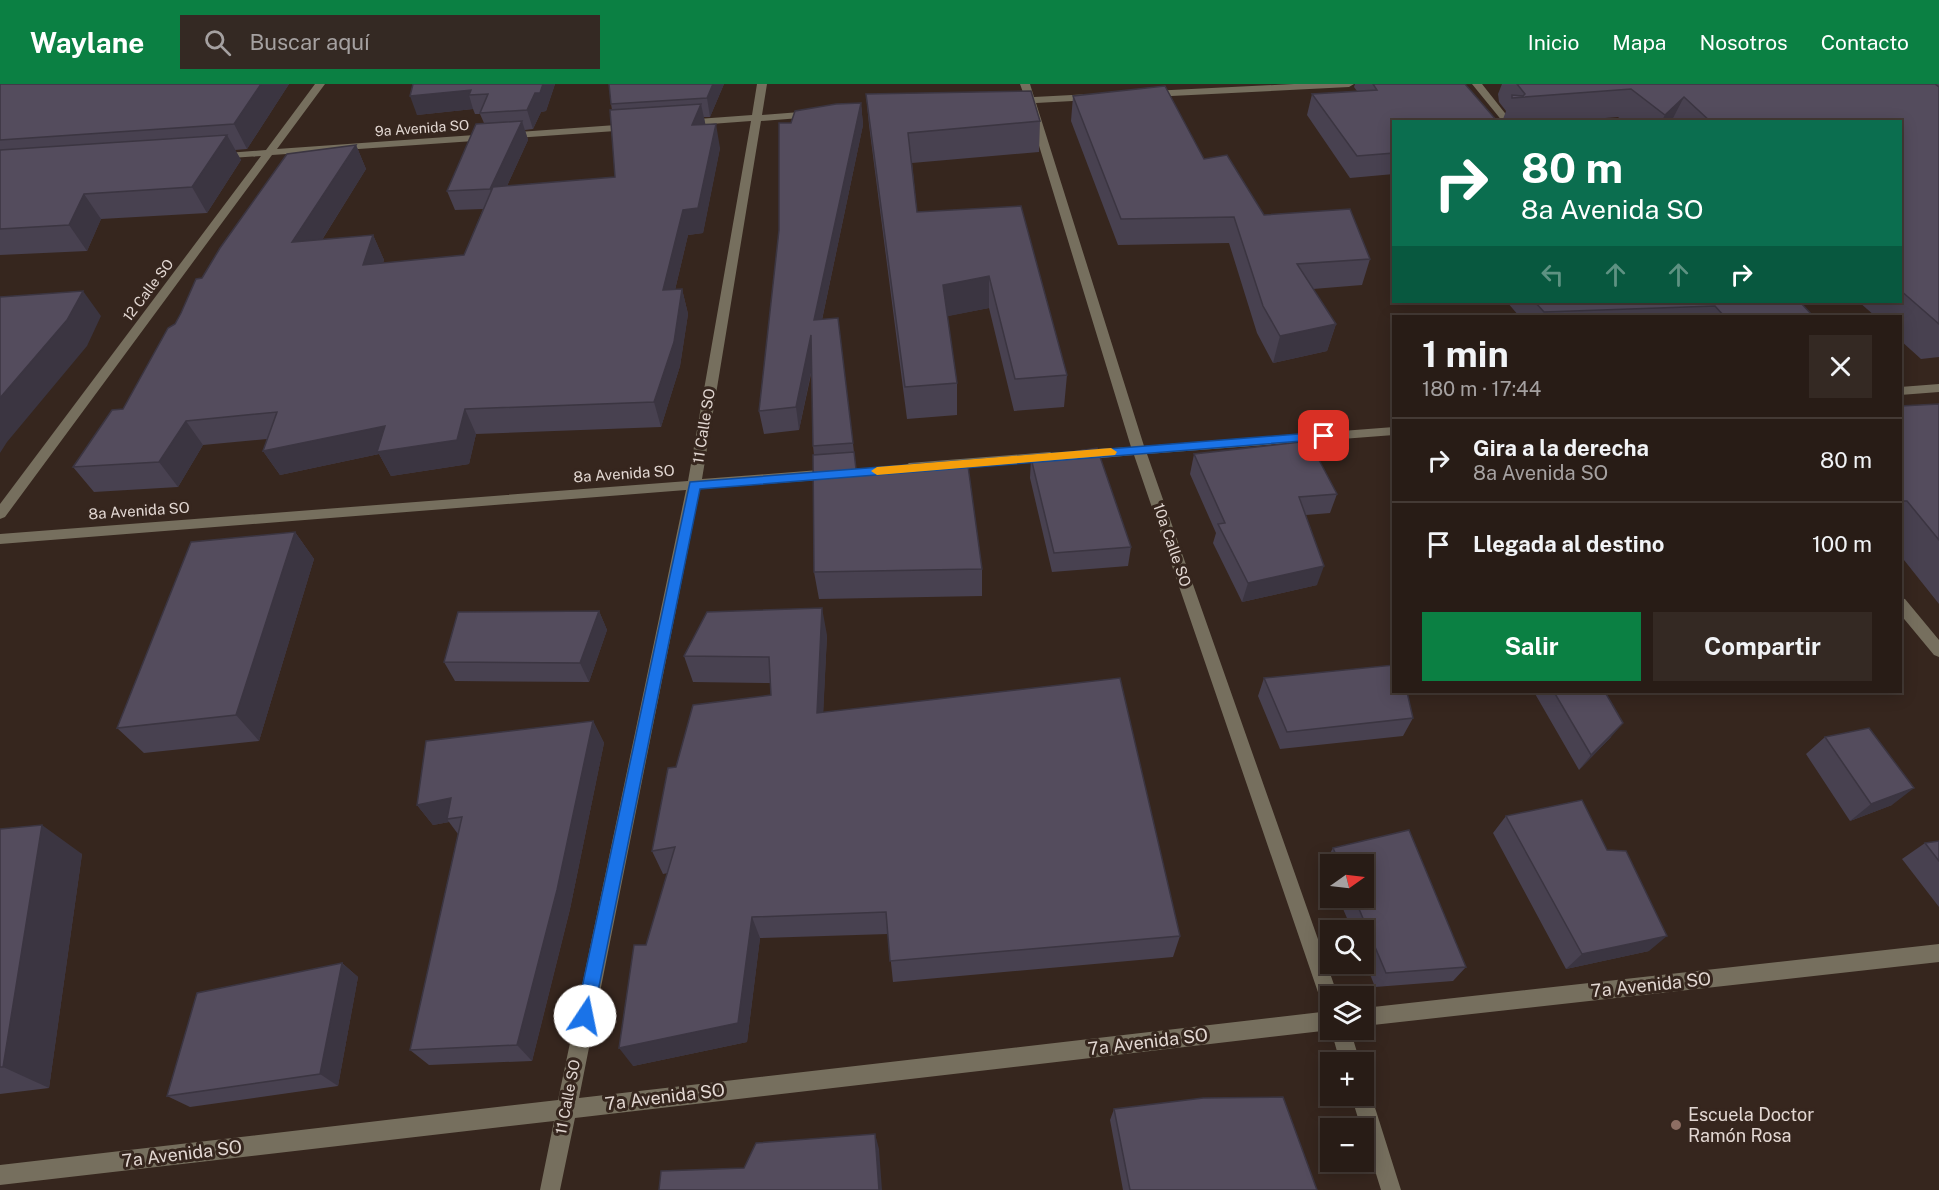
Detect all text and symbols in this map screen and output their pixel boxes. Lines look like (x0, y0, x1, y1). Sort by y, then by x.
search box (180, 15, 600, 69)
text: Waylane (30, 26, 144, 59)
icon: search (201, 26, 234, 59)
text: Buscar aquí (249, 29, 370, 55)
text: Inicio (1528, 30, 1579, 55)
text: Mapa (1612, 30, 1666, 55)
text: Nosotros (1699, 30, 1788, 55)
text: Contacto (1821, 30, 1909, 55)
street label: 9a Avenida SO (374, 117, 470, 139)
text: 80 m (1521, 143, 1623, 192)
icon: right (1422, 144, 1500, 222)
text: 8a Avenida SO (1521, 193, 1704, 225)
street label: 12 Calle SO (120, 256, 176, 324)
icon: left (1536, 258, 1569, 291)
icon: ahead (1599, 258, 1632, 291)
icon: ahead (1662, 258, 1695, 291)
icon: right (1725, 258, 1758, 291)
text: 1 min (1422, 333, 1509, 375)
button: close (1809, 335, 1872, 398)
text: 180 m · 17:44 (1422, 377, 1541, 401)
street label: 11 Calle SO (689, 387, 718, 465)
pin (1298, 410, 1349, 461)
icon: arrive (1307, 419, 1340, 452)
text: Gira a la derecha (1473, 435, 1649, 461)
icon: right (1422, 444, 1455, 477)
text: 80 m (1820, 447, 1872, 473)
street label: 8a Avenida SO (573, 461, 675, 486)
text: 8a Avenida SO (1473, 461, 1608, 485)
street label: 8a Avenida SO (88, 498, 190, 523)
street label: 10a Calle SO (1150, 501, 1195, 589)
icon: arrive (1422, 528, 1455, 561)
text: Llegada al destino (1473, 531, 1664, 557)
text: 100 m (1812, 531, 1872, 557)
button: Salir (1422, 612, 1641, 681)
button: Compartir (1653, 612, 1872, 681)
north arrow (1320, 854, 1374, 908)
map controls (1320, 854, 1374, 1172)
button: search (1320, 920, 1374, 974)
street label: 7a Avenida SO (1590, 968, 1712, 1001)
position arrow (553, 984, 617, 1048)
button: layers (1320, 986, 1374, 1040)
street label: 7a Avenida SO (1087, 1024, 1209, 1059)
button: + (1320, 1052, 1374, 1106)
street label: 11 Calle SO (552, 1058, 583, 1136)
street label: 7a Avenida SO (604, 1079, 726, 1114)
place label: Escuela Doctor Ramón Rosa (1688, 1104, 1814, 1146)
button: − (1320, 1118, 1374, 1172)
marker: Escuela Doctor Ramón Rosa (1669, 1118, 1683, 1132)
street label: 7a Avenida SO (121, 1136, 243, 1171)

